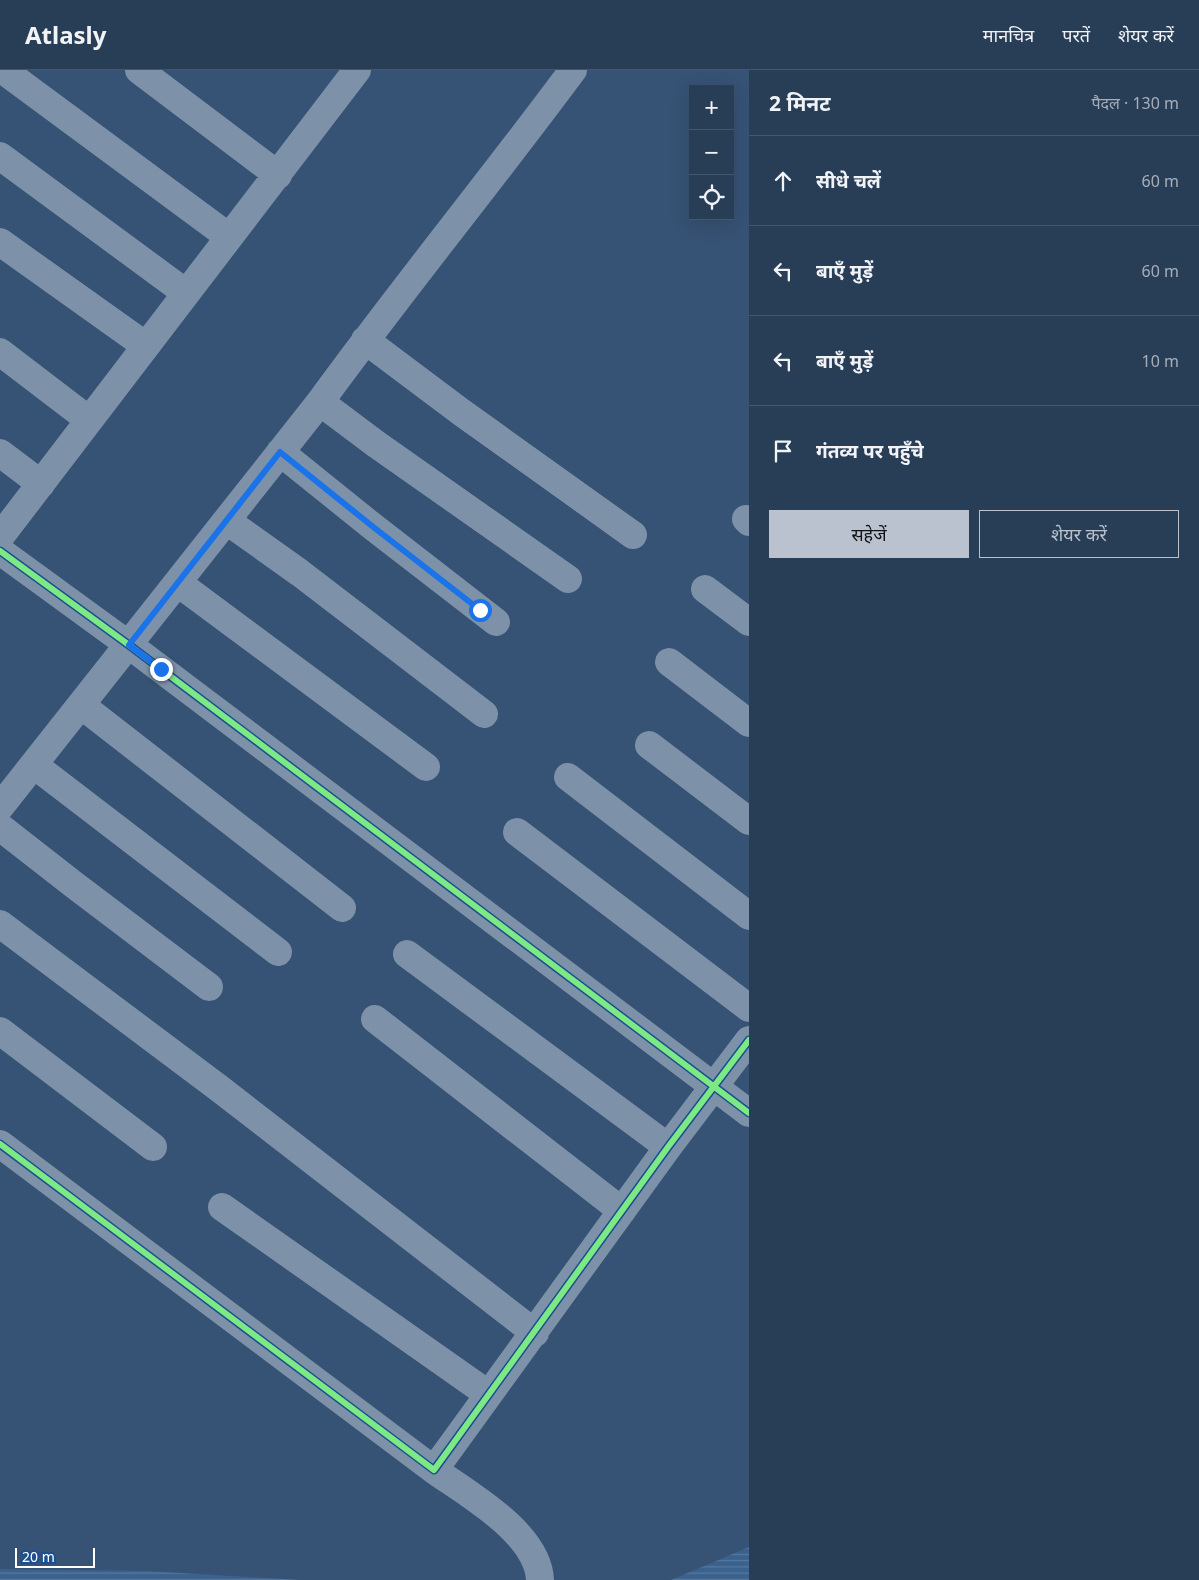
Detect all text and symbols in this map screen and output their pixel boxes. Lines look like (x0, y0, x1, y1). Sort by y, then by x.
text: Atlasly (25, 18, 106, 51)
text: मानचित्र (983, 23, 1034, 47)
text: परतें (1062, 23, 1090, 47)
text: शेयर करें (1118, 23, 1174, 47)
map controls (689, 85, 734, 220)
button: + (689, 85, 734, 130)
text: 2 मिनट (769, 89, 831, 117)
text: पैदल · 130 m (1091, 92, 1179, 114)
button: − (689, 130, 734, 175)
icon: ahead (769, 167, 797, 195)
text: सीधे चलें (816, 168, 881, 194)
text: 60 m (1142, 170, 1179, 192)
button: locate (689, 175, 734, 220)
icon: left (769, 257, 797, 285)
text: बाएँ मुड़ें (816, 258, 873, 284)
text: 60 m (1142, 260, 1179, 282)
icon: left (769, 347, 797, 375)
text: बाएँ मुड़ें (816, 348, 873, 374)
text: 10 m (1142, 350, 1179, 372)
icon: arrive (769, 437, 797, 465)
text: गंतव्य पर पहुँचे (816, 438, 924, 464)
button: सहेजें (769, 510, 969, 558)
button: शेयर करें (979, 510, 1179, 558)
route start (469, 599, 492, 622)
route end (150, 658, 173, 681)
scale bar (15, 1545, 95, 1568)
text: 20 m (22, 1547, 55, 1566)

